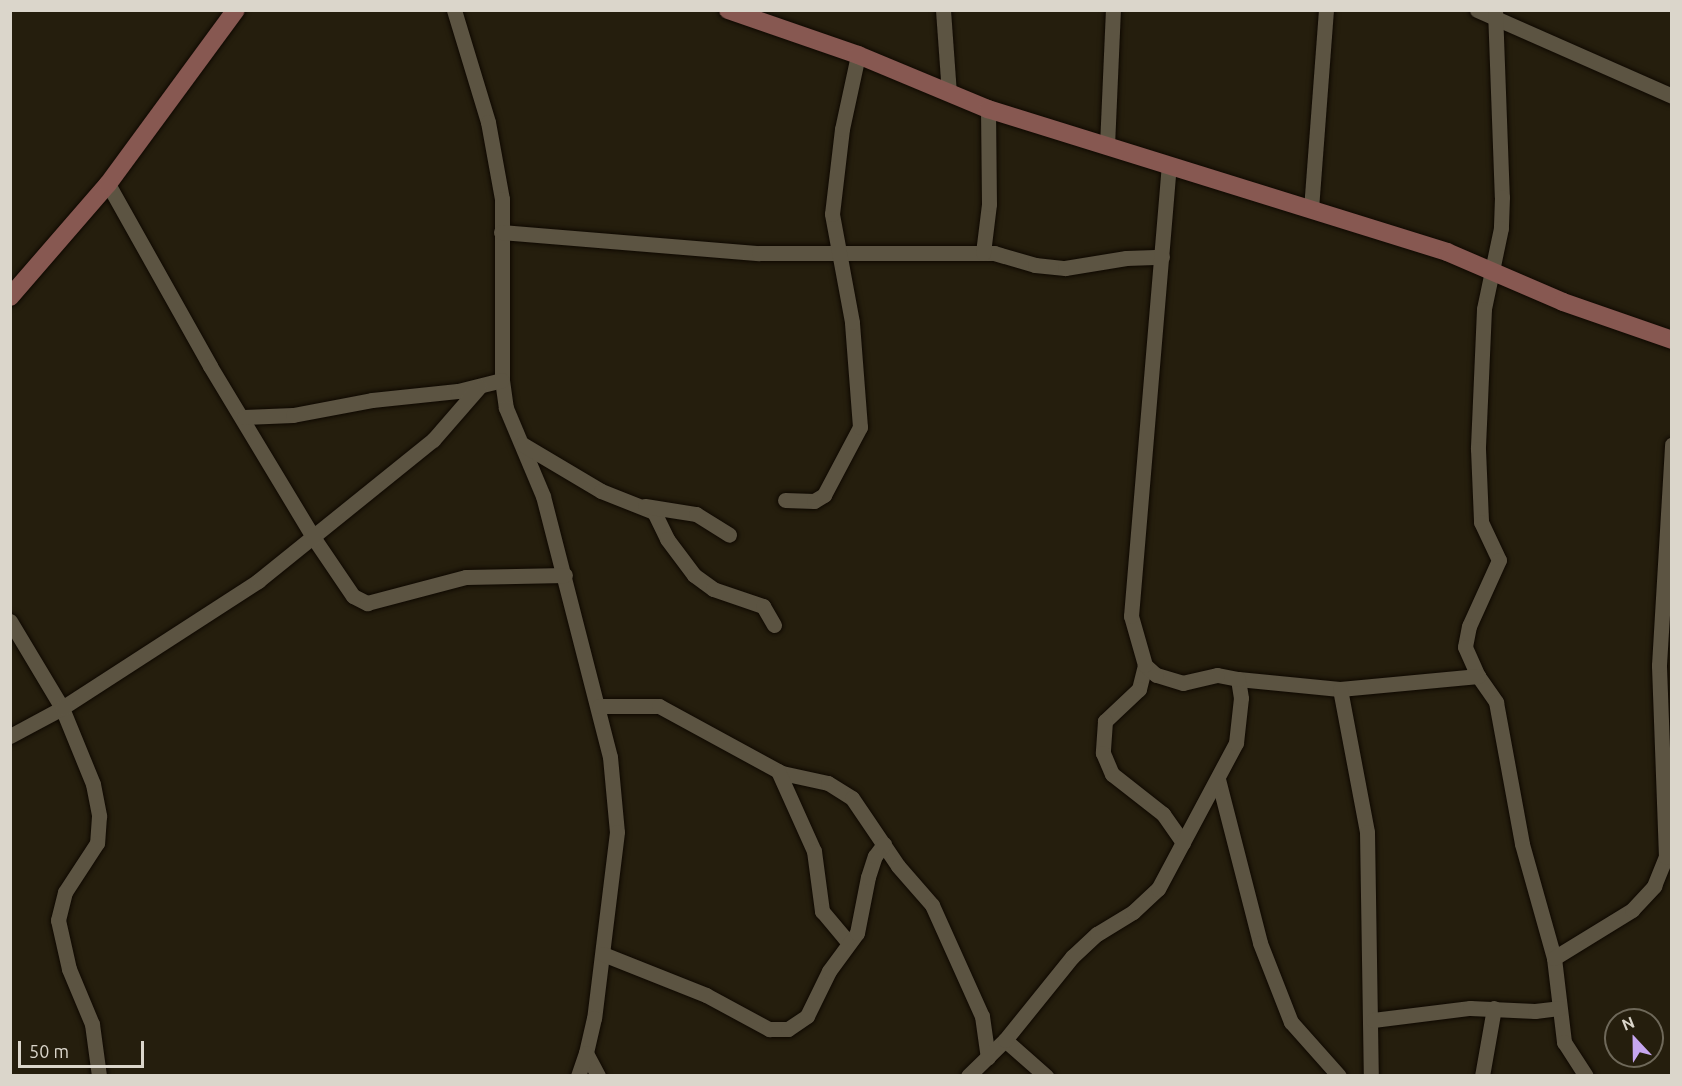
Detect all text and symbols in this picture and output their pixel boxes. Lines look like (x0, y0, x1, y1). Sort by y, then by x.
north arrow (1604, 1008, 1664, 1068)
text: N (1619, 1013, 1637, 1034)
scale bar (21, 1029, 147, 1067)
text: 50 m (29, 1041, 69, 1061)

